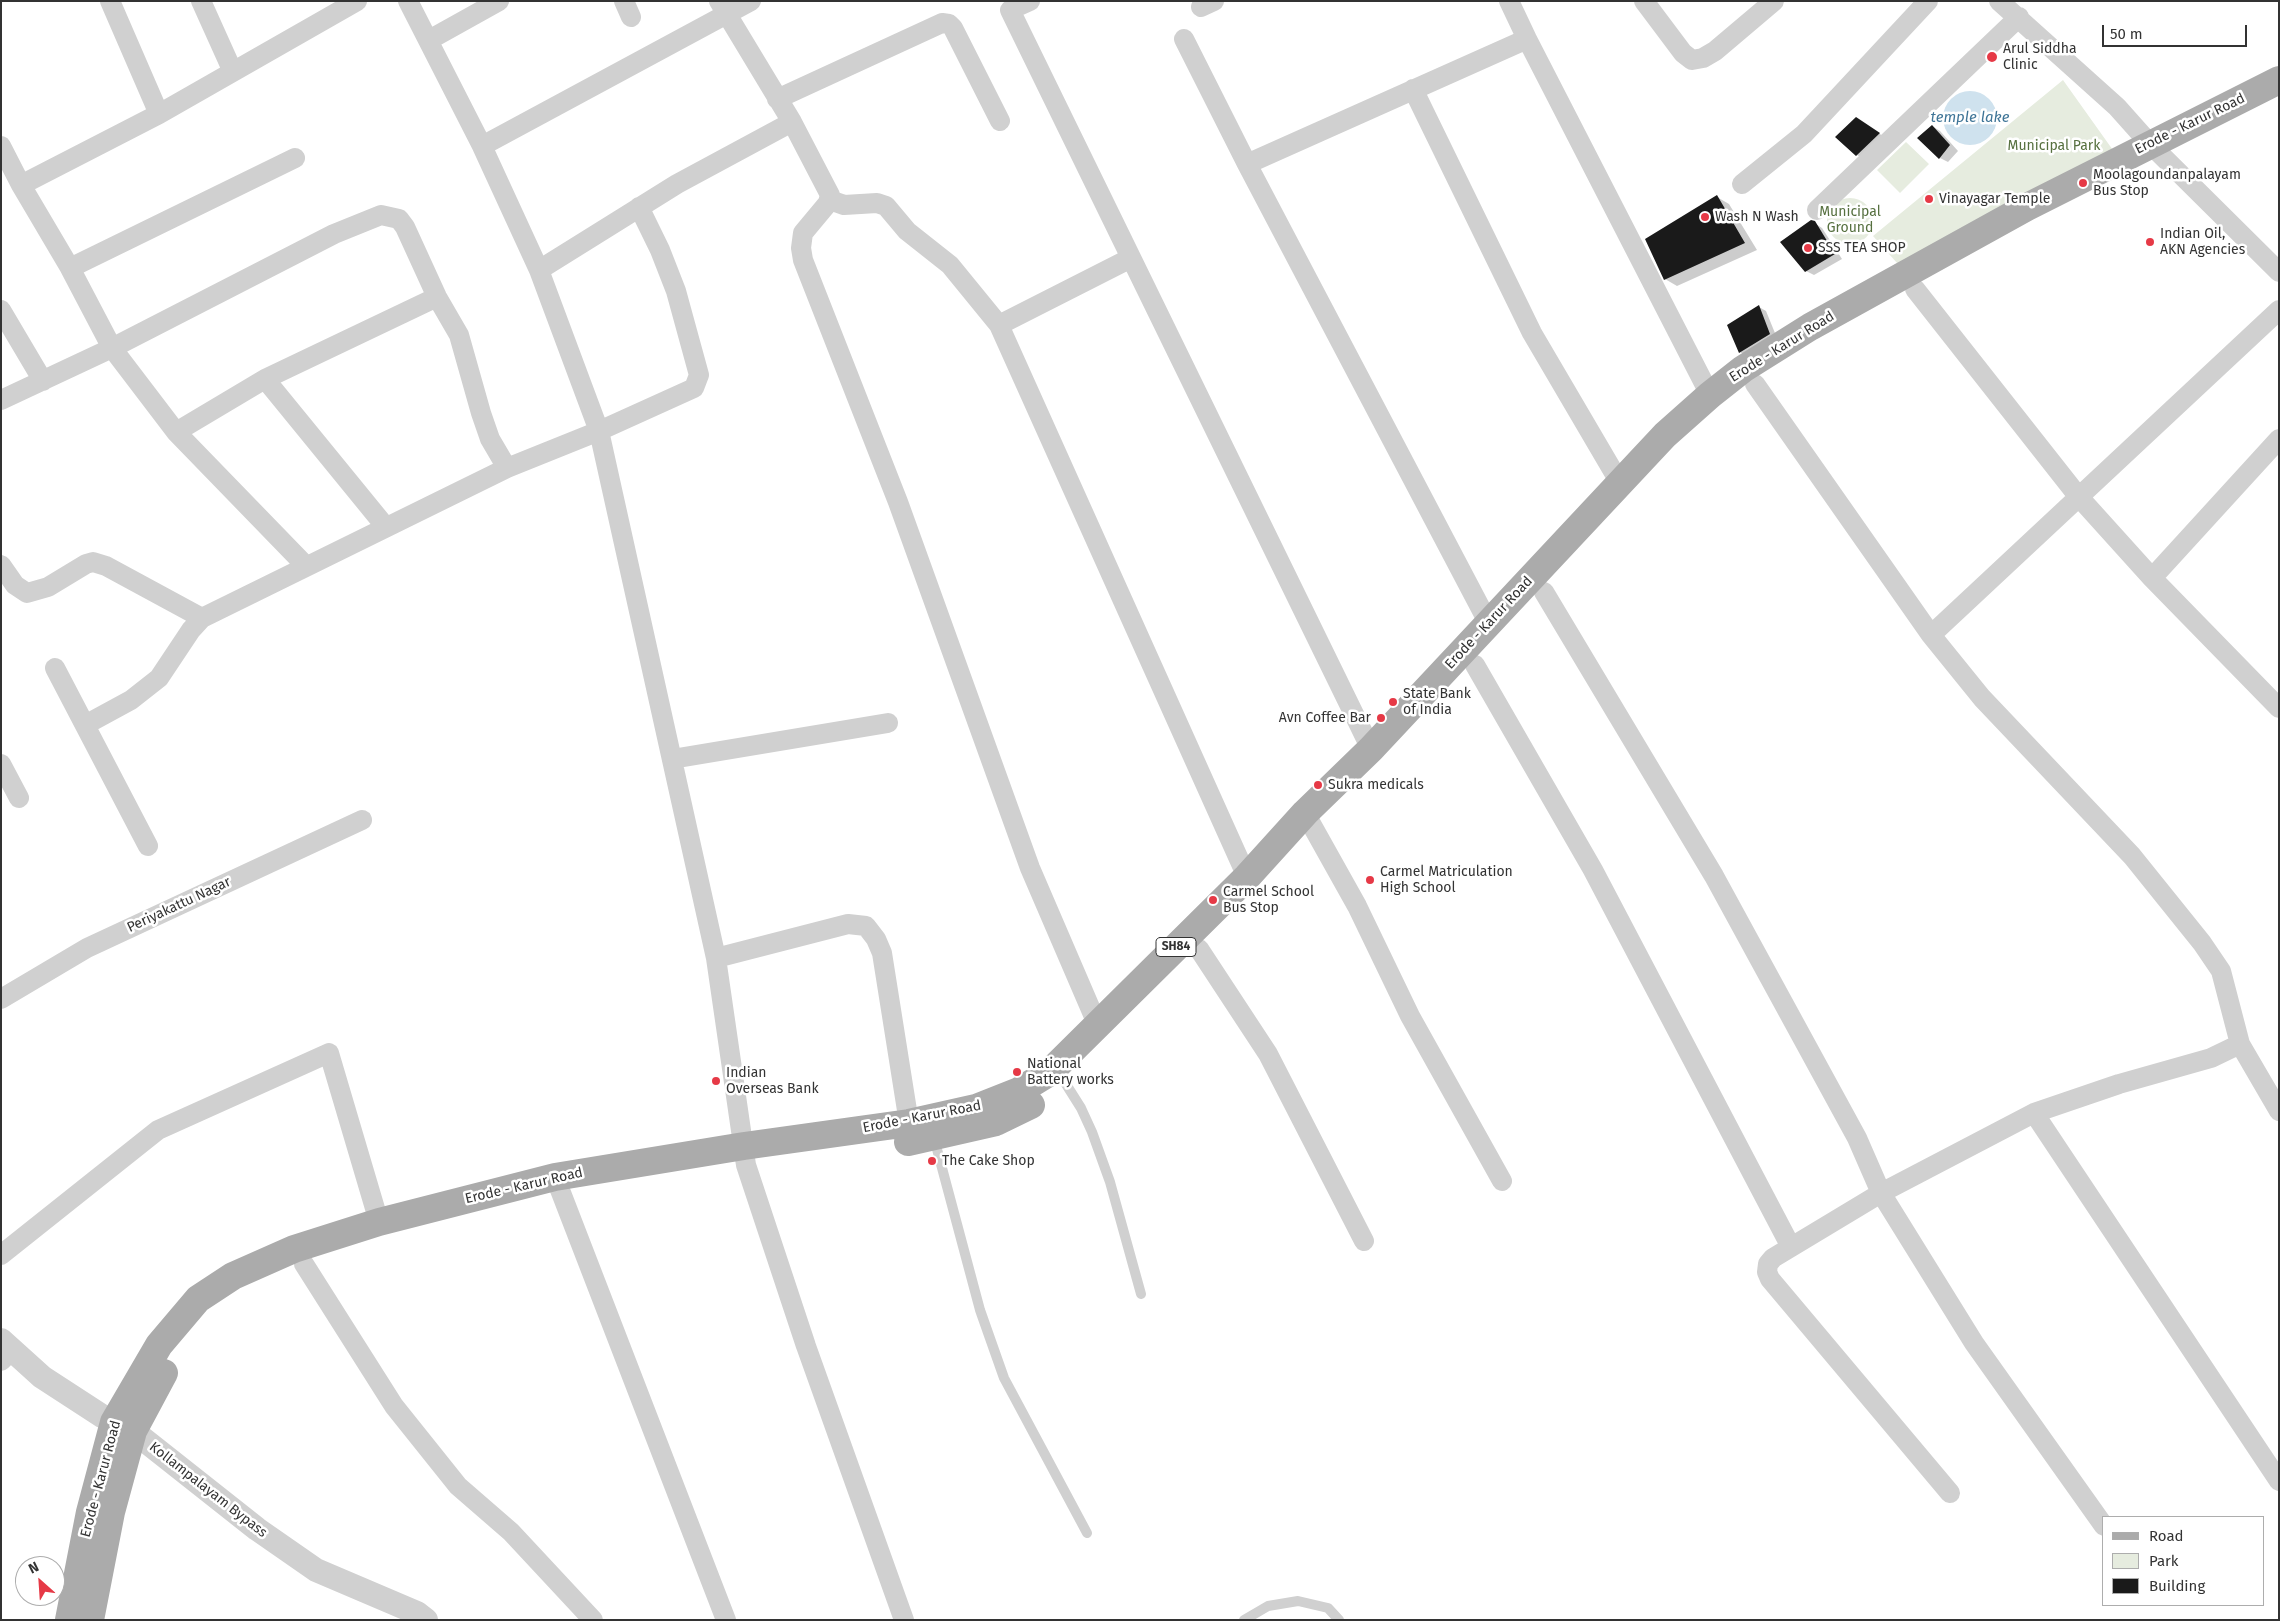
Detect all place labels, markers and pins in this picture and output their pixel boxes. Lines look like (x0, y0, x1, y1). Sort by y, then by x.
place label: Arul Siddha Clinic (2003, 41, 2077, 74)
marker: Arul Siddha Clinic (1985, 50, 1999, 64)
place label: Moolagoundanpalayam Bus Stop (2093, 167, 2241, 200)
marker: Moolagoundanpalayam Bus Stop (2077, 177, 2089, 189)
place label: Vinayagar Temple (1939, 191, 2050, 207)
marker: Vinayagar Temple (1923, 193, 1935, 205)
place label: Wash N Wash (1715, 209, 1799, 225)
marker: Wash N Wash (1699, 211, 1711, 223)
place label: Indian Oil, AKN Agencies (2160, 226, 2245, 258)
marker: Indian Oil, AKN Agencies (2144, 236, 2156, 248)
place label: SSS TEA SHOP (1818, 240, 1906, 256)
marker: SSS TEA SHOP (1802, 242, 1814, 254)
place label: State Bank of India (1403, 686, 1471, 719)
marker: State Bank of India (1387, 696, 1399, 708)
place label: Avn Coffee Bar (1279, 710, 1371, 726)
marker: Avn Coffee Bar (1375, 712, 1387, 724)
place label: Sukra medicals (1328, 777, 1424, 793)
marker: Sukra medicals (1312, 779, 1324, 791)
place label: Carmel Matriculation High School (1380, 864, 1513, 896)
marker: Carmel Matriculation High School (1364, 874, 1376, 886)
place label: Carmel School Bus Stop (1223, 884, 1314, 916)
marker: Carmel School Bus Stop (1207, 894, 1219, 906)
place label: National Battery works (1027, 1056, 1114, 1088)
place label: Indian Overseas Bank (726, 1065, 819, 1098)
marker: National Battery works (1011, 1066, 1023, 1078)
marker: Indian Overseas Bank (710, 1075, 722, 1087)
place label: The Cake Shop (942, 1153, 1035, 1169)
marker: The Cake Shop (926, 1155, 938, 1167)

